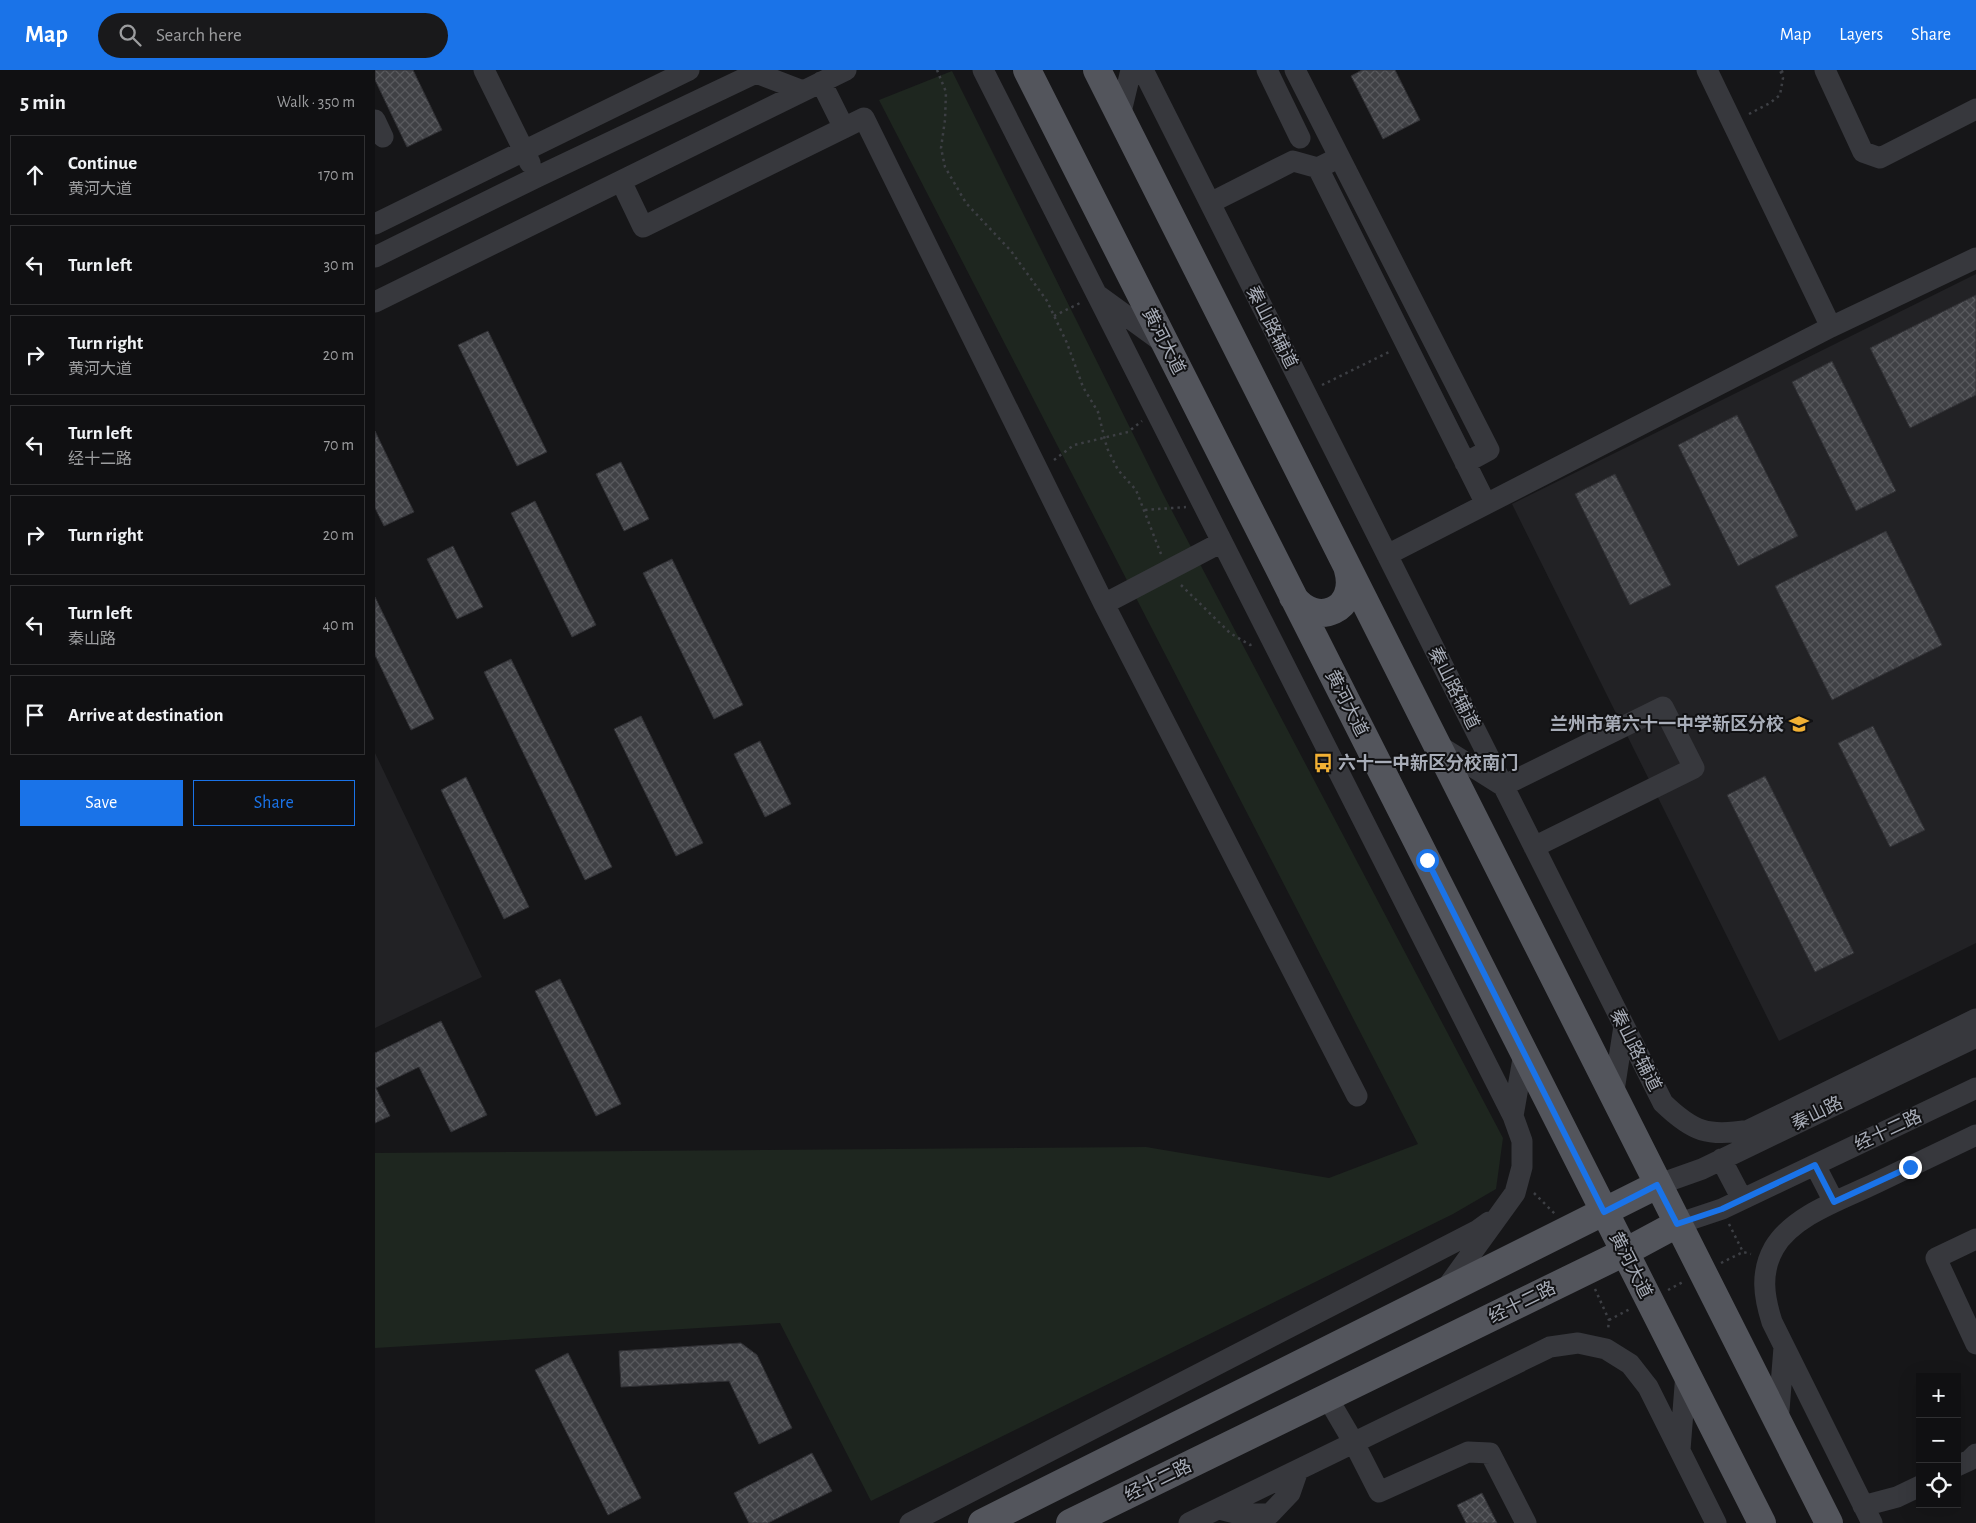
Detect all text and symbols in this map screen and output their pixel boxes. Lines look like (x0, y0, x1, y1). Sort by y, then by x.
search box (98, 13, 448, 58)
icon: search (116, 21, 144, 49)
text: Map (25, 23, 68, 47)
text: Search here (156, 26, 242, 45)
text: Map (1780, 26, 1811, 44)
text: Layers (1839, 26, 1883, 44)
text: Share (1911, 26, 1951, 44)
text: 5 min (20, 92, 66, 113)
text: Walk · 350 m (277, 94, 355, 110)
text: Continue (68, 154, 137, 173)
icon: ahead (21, 161, 49, 189)
text: 170 m (318, 167, 354, 183)
text: 黄河大道 (68, 181, 132, 197)
icon: left (21, 251, 49, 279)
text: Turn left (68, 256, 132, 275)
text: 30 m (324, 257, 354, 273)
street label: 秦山路辅道 (1243, 282, 1301, 372)
street label: 黄河大道 (1139, 304, 1189, 378)
text: Turn right (68, 334, 143, 353)
icon: right (21, 341, 49, 369)
text: 20 m (323, 347, 354, 363)
text: 黄河大道 (68, 361, 132, 377)
text: Turn left (68, 424, 132, 443)
icon: left (21, 431, 49, 459)
text: 70 m (323, 437, 354, 453)
text: 经十二路 (68, 451, 132, 467)
icon: right (21, 521, 49, 549)
text: Turn right (68, 526, 143, 545)
text: 20 m (323, 527, 354, 543)
text: Turn left (68, 604, 132, 623)
icon: left (21, 611, 49, 639)
text: 40 m (322, 617, 354, 633)
text: 秦山路 (68, 631, 116, 647)
street label: 秦山路辅道 (1425, 643, 1483, 733)
street label: 黄河大道 (1322, 666, 1372, 740)
icon: arrive (21, 701, 49, 729)
text: Arrive at destination (68, 706, 224, 725)
school or university icon: 兰州市第六十一中学新区分校 (1788, 713, 1810, 735)
place label: 兰州市第六十一中学新区分校 (1550, 714, 1784, 734)
bus stop icon: 六十一中新区分校南门 (1312, 752, 1334, 774)
place label: 六十一中新区分校南门 (1338, 753, 1518, 773)
button: Save (20, 780, 183, 826)
button: Share (193, 780, 355, 826)
route start (1416, 849, 1439, 872)
street label: 秦山路辅道 (1607, 1005, 1665, 1095)
street label: 秦山路 (1788, 1092, 1846, 1134)
street label: 经十二路 (1851, 1106, 1925, 1154)
route end (1899, 1156, 1922, 1179)
street label: 黄河大道 (1606, 1228, 1656, 1302)
street label: 经十二路 (1485, 1277, 1559, 1327)
map controls (1916, 1373, 1961, 1508)
button: + (1916, 1373, 1961, 1418)
button: − (1916, 1418, 1961, 1463)
street label: 经十二路 (1121, 1455, 1195, 1505)
button: locate (1916, 1463, 1961, 1508)

